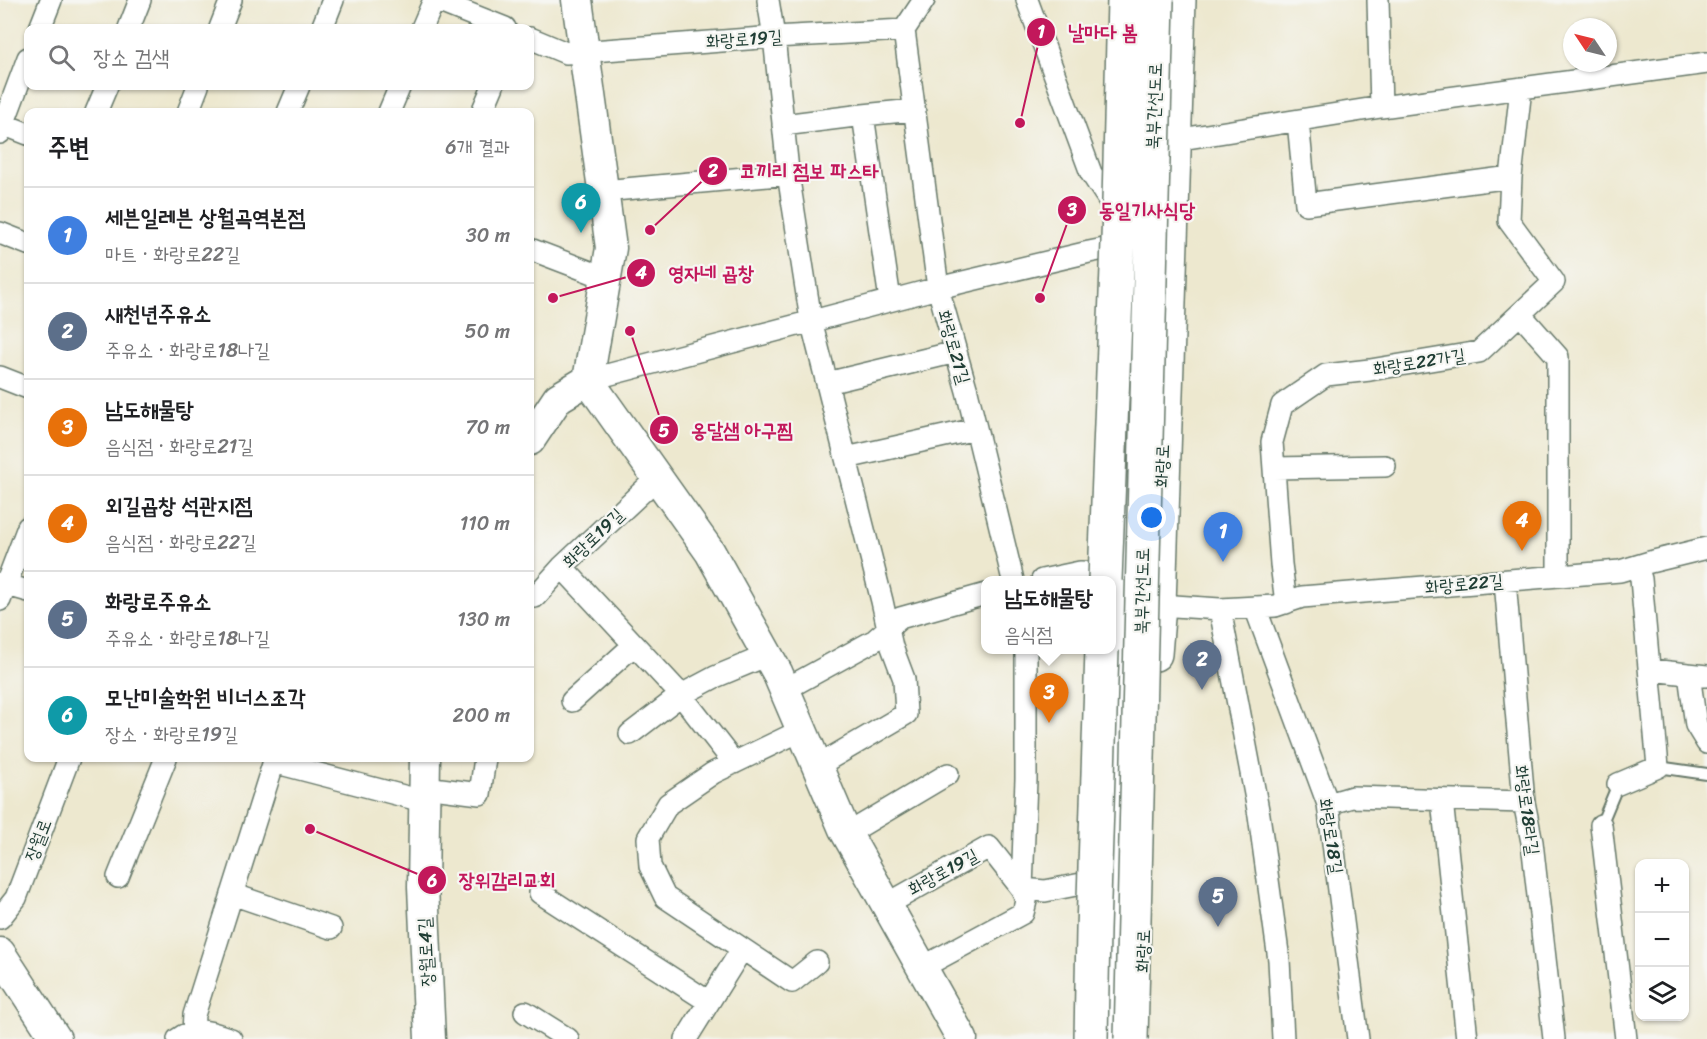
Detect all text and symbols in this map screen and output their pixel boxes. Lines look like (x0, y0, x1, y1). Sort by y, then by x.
callout: 날마다 봄 (1026, 13, 1150, 51)
text: 날마다 봄 (1068, 15, 1138, 50)
text: 1 (1037, 16, 1045, 48)
north arrow (1563, 18, 1617, 72)
street label: 화랑로19길 (705, 20, 784, 58)
search box (24, 24, 534, 90)
text: 장소 검색 (93, 38, 170, 77)
icon: search (45, 41, 78, 74)
street label: 북부간선도로 (1136, 62, 1172, 150)
text: 주변 (48, 124, 90, 170)
text: 6개 결과 (445, 130, 510, 165)
callout: 코끼리 점보 파스타 (698, 152, 891, 190)
text: 코끼리 점보 파스타 (739, 154, 879, 189)
text: 2 (707, 155, 719, 187)
pin: 6 (562, 184, 600, 233)
callout: 동일기사식당 (1057, 191, 1208, 229)
text: 동일기사식당 (1099, 193, 1195, 228)
text: 3 (1066, 194, 1077, 226)
text: 세븐일레븐 상월곡역본점 (105, 198, 305, 237)
text: 1 (63, 218, 72, 253)
text: 30 m (466, 218, 510, 253)
text: 마트 · 화랑로22길 (105, 237, 240, 272)
callout: 영자네 곱창 (626, 254, 766, 292)
text: 영자네 곱창 (668, 256, 755, 291)
text: 4 (634, 257, 647, 289)
text: 새천년주유소 (105, 294, 211, 333)
street label: 화랑로21길 (928, 306, 980, 388)
text: 2 (62, 314, 73, 349)
text: 50 m (465, 314, 510, 349)
text: 주유소 · 화랑로18나길 (105, 333, 270, 368)
street label: 화랑로22가길 (1370, 339, 1468, 385)
text: 남도해물탕 (105, 390, 194, 429)
text: 3 (62, 410, 73, 445)
text: 70 m (465, 410, 510, 445)
callout: 옹달샘 아구찜 (649, 411, 805, 449)
text: 옹달샘 아구찜 (691, 413, 793, 448)
text: 5 (659, 415, 670, 447)
text: 음식점 · 화랑로21길 (105, 429, 254, 464)
street label: 화랑로 (1145, 444, 1179, 488)
text: 외길곱창 석관지점 (105, 486, 252, 525)
street label: 화랑로19길 (554, 499, 632, 576)
pin: 4 (1502, 502, 1541, 551)
your location (1137, 503, 1166, 532)
text: 4 (61, 506, 74, 541)
text: 110 m (460, 506, 510, 541)
pin: 1 (1204, 512, 1242, 562)
text: 음식점 · 화랑로22길 (105, 525, 257, 560)
street label: 북부간선도로 (1125, 547, 1159, 635)
street label: 화랑로22길 (1423, 565, 1505, 603)
popup (981, 576, 1116, 654)
text: 남도해물탕 (1004, 578, 1093, 617)
text: 화랑로주유소 (105, 582, 211, 621)
text: 5 (61, 602, 74, 637)
text: 130 m (457, 602, 510, 637)
text: 음식점 (1004, 617, 1053, 652)
text: 주유소 · 화랑로18나길 (105, 621, 270, 656)
pin: 2 (1182, 640, 1222, 690)
pin: 3 (1030, 674, 1068, 723)
text: 모난미술학원 비너스조각 (105, 678, 305, 717)
text: 6 (62, 698, 73, 733)
text: 200 m (453, 698, 510, 733)
text: 장소 · 화랑로19길 (105, 717, 238, 752)
street label: 화랑로18라길 (1505, 763, 1549, 858)
street label: 화랑로18길 (1309, 796, 1353, 877)
street label: 장월로 (15, 814, 61, 866)
street label: 화랑로19길 (902, 839, 985, 905)
map controls (1635, 859, 1689, 1021)
button: + (1635, 859, 1689, 913)
callout: 장위감리교회 (417, 861, 567, 899)
text: 장위감리교회 (459, 863, 555, 898)
text: 6 (426, 865, 437, 897)
pin: 5 (1198, 878, 1238, 927)
button: − (1635, 913, 1689, 967)
street label: 장월로4길 (408, 916, 444, 987)
street label: 화랑로 (1126, 929, 1160, 973)
button: layers (1635, 967, 1689, 1021)

